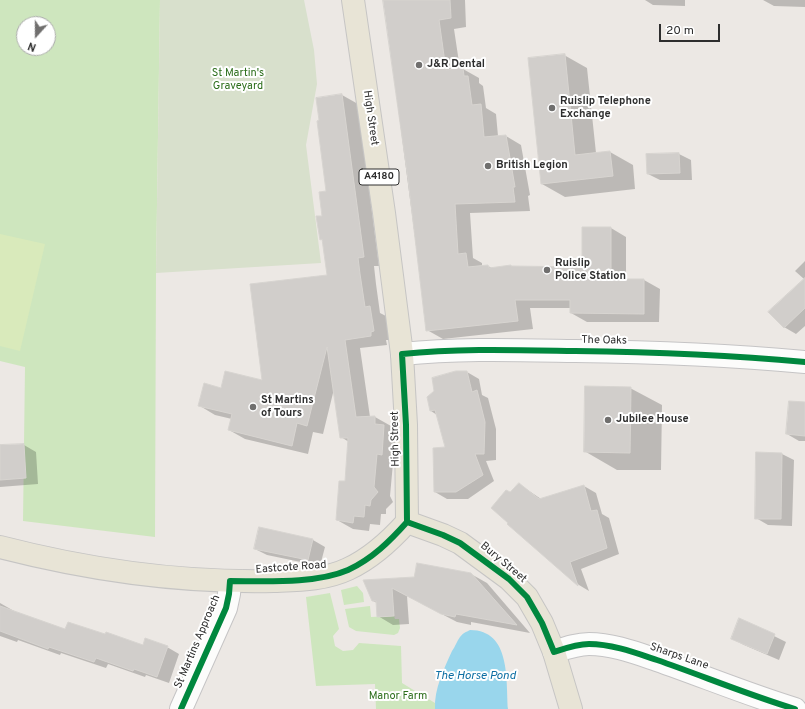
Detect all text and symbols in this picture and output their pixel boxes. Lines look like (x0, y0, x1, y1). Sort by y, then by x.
north arrow (16, 16, 56, 56)
scale bar (661, 16, 722, 42)
text: 20 m (666, 23, 694, 39)
text: N (26, 38, 38, 54)
place label: J&R Dental (427, 58, 485, 72)
marker: J&R Dental (414, 60, 424, 70)
park label: St Martin's Graveyard (212, 67, 264, 93)
street label: High Street (360, 89, 380, 147)
place label: Ruislip Telephone Exchange (560, 95, 651, 121)
marker: Ruislip Telephone Exchange (547, 103, 557, 113)
place label: British Legion (496, 159, 568, 173)
marker: British Legion (483, 161, 493, 171)
road number: A4180 (359, 169, 399, 185)
place label: Ruislip Police Station (555, 257, 626, 283)
marker: Ruislip Police Station (542, 265, 552, 275)
street label: The Oaks (581, 334, 627, 348)
place label: St Martins of Tours (261, 394, 314, 420)
marker: St Martins of Tours (248, 402, 258, 412)
street label: High Street (389, 411, 403, 467)
place label: Jubilee House (616, 413, 689, 427)
marker: Jubilee House (603, 415, 613, 425)
street label: Bury Street (477, 540, 529, 586)
street label: Eastcote Road (255, 559, 327, 577)
street label: St Martins Approach (172, 593, 224, 691)
street label: Sharps Lane (648, 641, 710, 673)
water label: The Horse Pond (434, 670, 516, 684)
park label: Manor Farm (369, 690, 427, 704)

